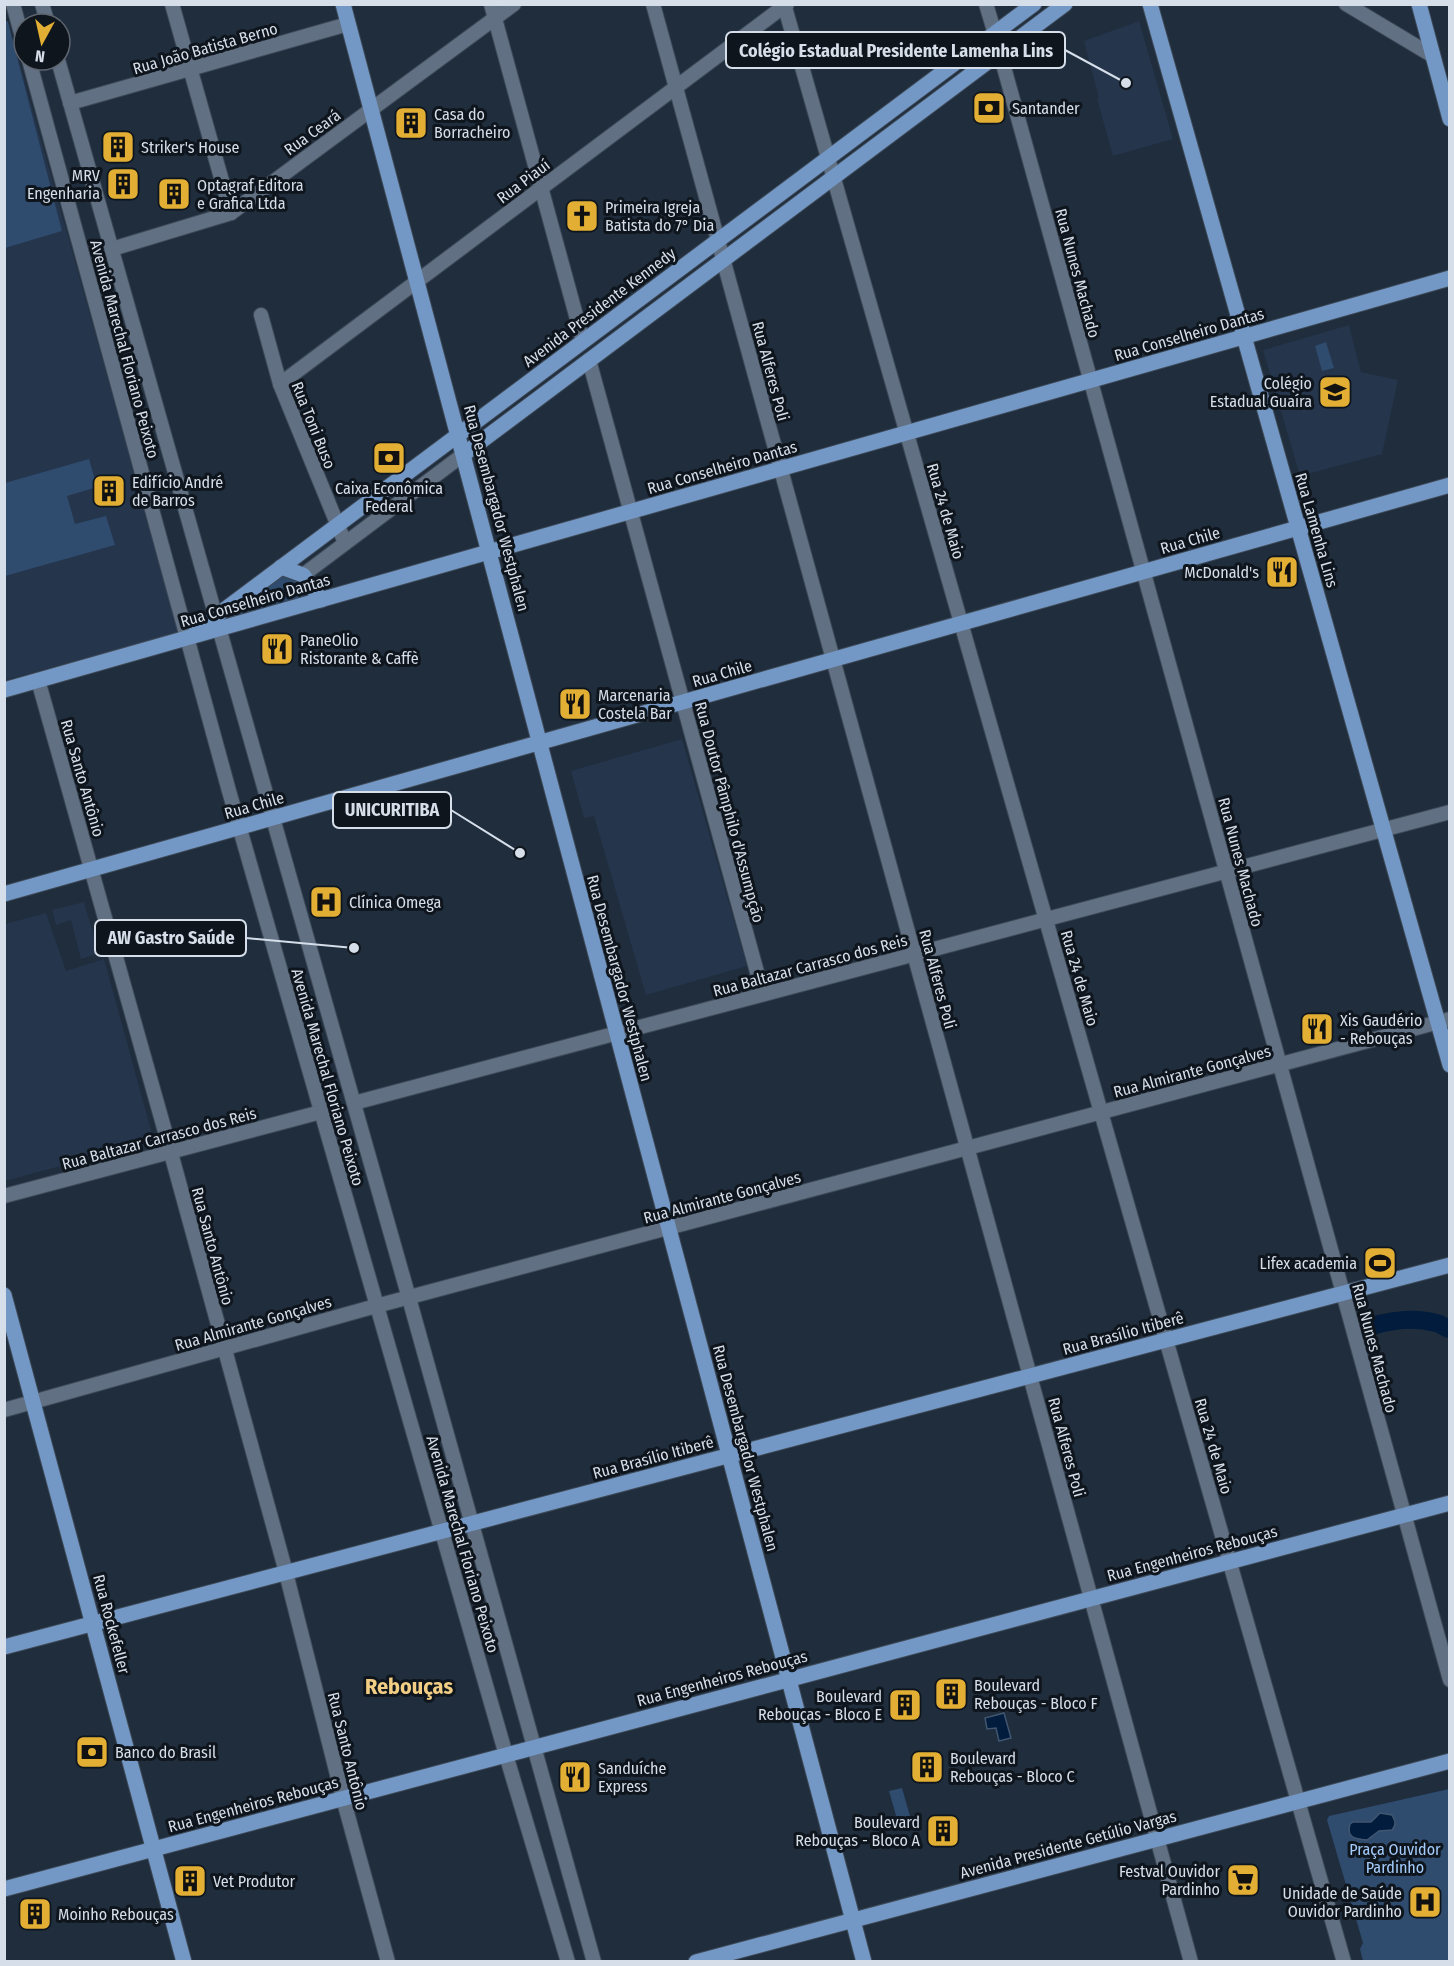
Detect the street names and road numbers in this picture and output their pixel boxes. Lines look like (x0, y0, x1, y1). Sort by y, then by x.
street label: Rua João Batista Berno (130, 19, 280, 78)
street label: Rua Ceará (280, 106, 344, 159)
street label: Rua Piauí (493, 155, 554, 207)
street label: Rua Nunes Machado (1051, 206, 1104, 340)
street label: Avenida Marechal Floriano Peixoto (86, 238, 163, 460)
street label: Avenida Presidente Kennedy (519, 243, 680, 371)
street label: Rua Conselheiro Dantas (1112, 304, 1266, 365)
street label: Rua Alferes Poli (748, 319, 793, 423)
street label: Rua Toni Buso (287, 379, 340, 472)
street label: Rua Desembargador Westphalen (460, 403, 533, 613)
street label: Rua Conselheiro Dantas (645, 437, 799, 498)
street label: Rua 24 de Maio (923, 461, 968, 561)
street label: Rua Lamenha Lins (1291, 471, 1342, 590)
street label: Rua Chile (1158, 523, 1222, 558)
street label: Rua Conselheiro Dantas (178, 570, 332, 631)
street label: Rua Chile (690, 656, 754, 691)
street label: Rua Doutor Pâmphilo d'Assumpção (691, 700, 768, 925)
street label: Rua Santo Antônio (57, 717, 108, 839)
street label: Rua Chile (222, 788, 286, 823)
street label: Rua Nunes Machado (1214, 795, 1267, 929)
street label: Rua Desembargador Westphalen (583, 873, 656, 1083)
street label: Rua Alferes Poli (915, 927, 960, 1031)
street label: Rua 24 de Maio (1057, 928, 1102, 1028)
street label: Rua Baltazar Carrasco dos Reis (711, 930, 909, 1001)
street label: Avenida Marechal Floriano Peixoto (287, 966, 368, 1188)
street label: Rua Almirante Gonçalves (1111, 1041, 1273, 1102)
street label: Rua Baltazar Carrasco dos Reis (60, 1103, 258, 1174)
street label: Rua Almirante Gonçalves (641, 1167, 803, 1228)
street label: Rua Santo Antônio (188, 1185, 237, 1307)
street label: Rua Nunes Machado (1348, 1281, 1401, 1415)
street label: Rua Almirante Gonçalves (173, 1292, 334, 1355)
street label: Rua Brasílio Itiberê (1060, 1308, 1186, 1359)
street label: Rua Desembargador Westphalen (709, 1343, 782, 1553)
street label: Rua Alferes Poli (1044, 1395, 1089, 1499)
street label: Rua 24 de Maio (1191, 1396, 1236, 1496)
street label: Rua Brasílio Itiberê (590, 1432, 716, 1483)
street label: Avenida Marechal Floriano Peixoto (422, 1433, 503, 1655)
street label: Rua Engenheiros Rebouças (1105, 1522, 1280, 1585)
street label: Rua Rockefeller (89, 1572, 134, 1676)
street label: Rua Engenheiros Rebouças (635, 1647, 810, 1710)
street label: Rua Santo Antônio (324, 1690, 371, 1812)
street label: Rua Engenheiros Rebouças (166, 1773, 341, 1836)
street label: Avenida Presidente Getúlio Vargas (958, 1806, 1179, 1883)

